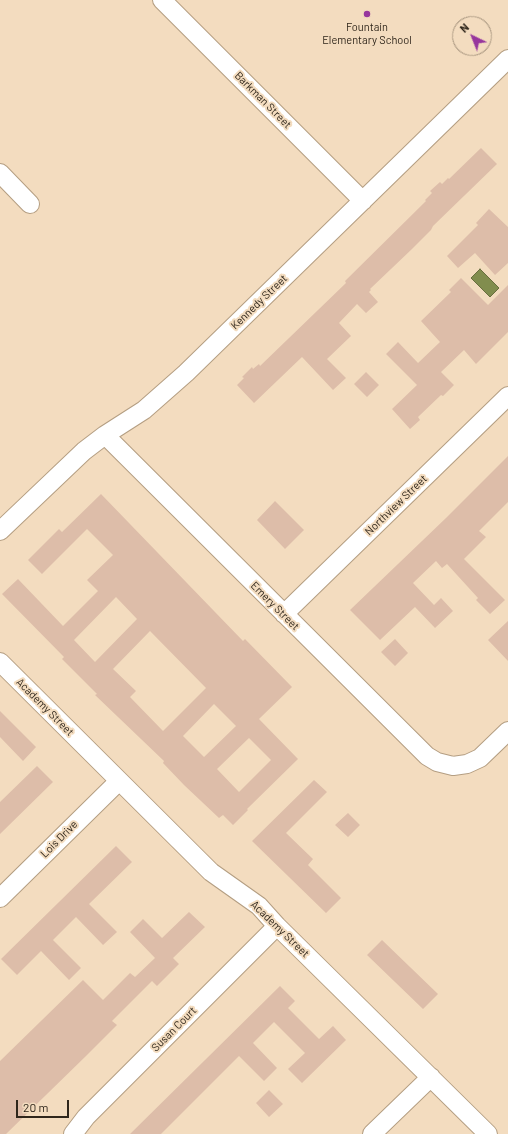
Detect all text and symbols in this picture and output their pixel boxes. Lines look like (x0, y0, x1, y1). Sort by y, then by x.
marker: Fountain Elementary School (362, 9, 372, 19)
north arrow (452, 16, 492, 56)
place label: Fountain Elementary School (322, 20, 412, 46)
text: N (457, 20, 471, 35)
street label: Barkman Street (232, 69, 294, 131)
street label: Kennedy Street (228, 272, 290, 332)
street label: Northview Street (362, 472, 430, 538)
street label: Emery Street (248, 579, 302, 633)
street label: Academy Street (13, 675, 77, 739)
street label: Lois Drive (38, 818, 80, 860)
street label: Academy Street (248, 898, 312, 960)
street label: Susan Court (149, 1004, 199, 1054)
scale bar (18, 1092, 71, 1118)
text: 20 m (23, 1100, 49, 1114)

